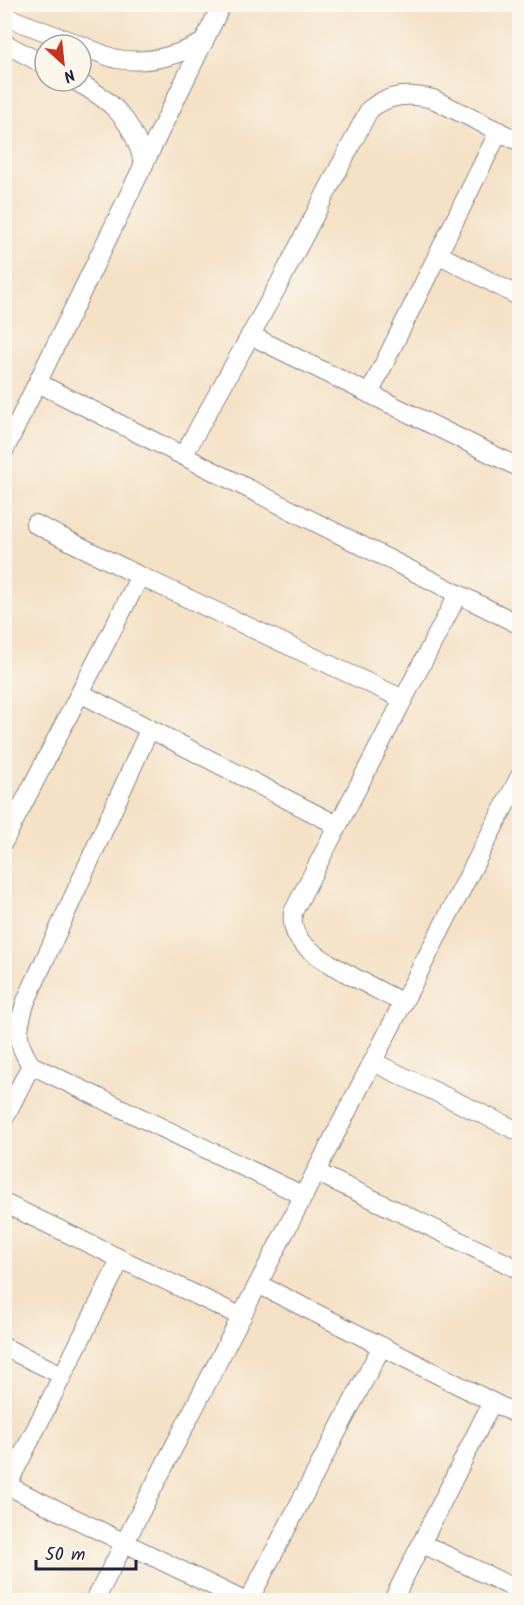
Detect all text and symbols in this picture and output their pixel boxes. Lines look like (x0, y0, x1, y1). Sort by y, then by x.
north arrow (33, 33, 93, 93)
text: N (59, 62, 79, 88)
scale bar (36, 1533, 136, 1571)
text: 50 m (45, 1541, 85, 1570)

